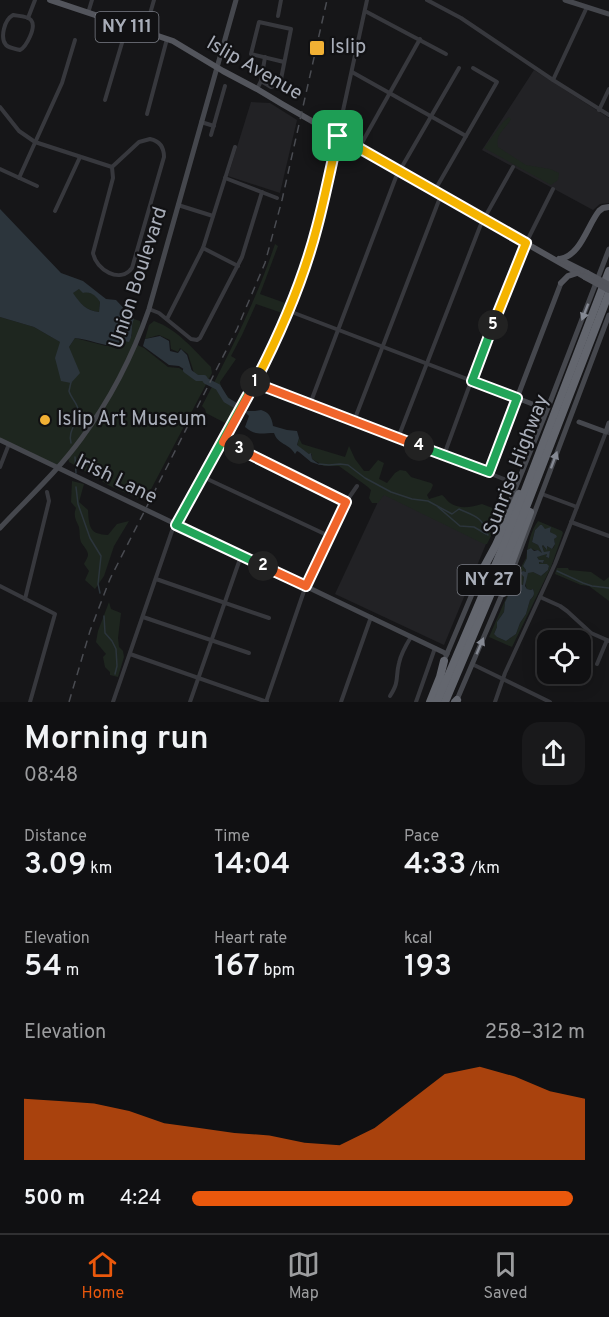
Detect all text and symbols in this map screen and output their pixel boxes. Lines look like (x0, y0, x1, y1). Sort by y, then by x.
road number: NY 111 (96, 12, 158, 42)
street label: Islip Avenue (201, 31, 307, 107)
place label: Islip (330, 35, 366, 61)
marker: Islip (308, 39, 326, 57)
pin (312, 110, 363, 161)
icon: arrive (321, 119, 354, 152)
street label: Union Boulevard (104, 204, 174, 352)
one-way arrow (580, 303, 590, 321)
pin: 5 (478, 310, 508, 340)
text: 5 (488, 315, 498, 335)
pin: 1 (240, 367, 270, 397)
text: 1 (252, 372, 258, 392)
street label: Sunrise Highway (478, 391, 556, 539)
place label: Islip Art Museum (57, 407, 207, 433)
marker: Islip Art Museum (38, 413, 52, 427)
pin: 4 (404, 431, 434, 461)
pin: 3 (224, 434, 254, 464)
text: 4 (414, 436, 424, 456)
text: 3 (234, 439, 244, 459)
street label: Irish Lane (71, 449, 161, 511)
one-way arrow (550, 451, 559, 469)
pin: 2 (248, 551, 278, 581)
text: 2 (258, 556, 268, 576)
road number: NY 27 (458, 565, 520, 595)
map controls (537, 630, 591, 684)
button: locate (537, 630, 591, 684)
one-way arrow (475, 637, 485, 655)
text: Morning run (24, 719, 209, 761)
button: share (522, 722, 585, 785)
text: 08:48 (24, 763, 78, 789)
text: Distance (24, 827, 87, 847)
text: Time (214, 827, 250, 847)
text: Pace (404, 827, 439, 847)
text: 3.09 (24, 847, 86, 884)
text: 14:04 (214, 847, 290, 884)
text: 4:33 (404, 847, 466, 884)
text: km (86, 859, 112, 879)
text: /km (466, 859, 500, 879)
text: Elevation (24, 929, 90, 949)
text: Heart rate (214, 929, 287, 949)
text: kcal (404, 929, 432, 949)
text: 54 (24, 949, 62, 986)
text: 167 (214, 949, 260, 986)
text: 193 (404, 949, 452, 986)
text: m (62, 961, 79, 981)
text: bpm (260, 961, 295, 981)
text: Elevation (24, 1020, 106, 1046)
text: 258–312 m (485, 1020, 585, 1046)
text: 500 m (24, 1186, 85, 1212)
text: 4:24 (120, 1186, 161, 1212)
tab: Home (82, 1248, 124, 1304)
tab: Map (287, 1248, 320, 1304)
tab: Saved (483, 1248, 527, 1304)

